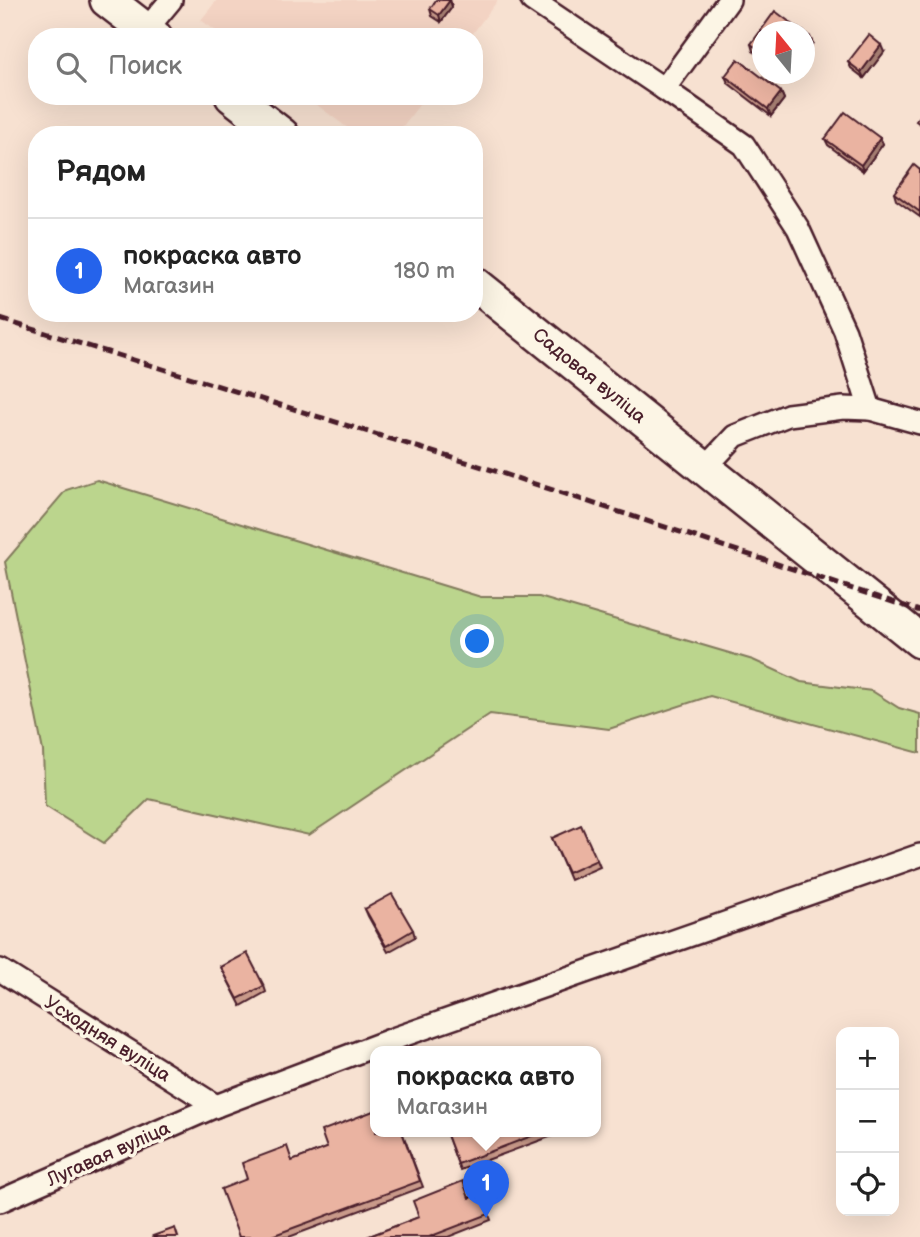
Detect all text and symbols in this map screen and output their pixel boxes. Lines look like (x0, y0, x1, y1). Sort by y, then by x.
north arrow (752, 21, 815, 84)
search box (28, 28, 483, 105)
icon: search (52, 48, 90, 86)
text: Поиск (108, 51, 182, 82)
text: Рядом (56, 154, 146, 190)
text: покраска авто (123, 241, 302, 272)
text: 1 (74, 257, 84, 285)
text: 180 m (394, 257, 455, 285)
text: Магазин (123, 272, 215, 300)
street label: Садовая вуліца (528, 323, 650, 429)
your location (460, 624, 494, 658)
street label: Усходняя вуліца (40, 991, 175, 1087)
map controls (836, 1027, 899, 1216)
button: + (836, 1027, 899, 1090)
popup (370, 1046, 601, 1137)
text: покраска авто (396, 1062, 575, 1093)
button: − (836, 1090, 899, 1153)
text: Магазин (396, 1093, 488, 1121)
street label: Лугавая вуліца (43, 1117, 174, 1192)
button: locate (836, 1153, 899, 1216)
pin: 1 (463, 1160, 509, 1218)

